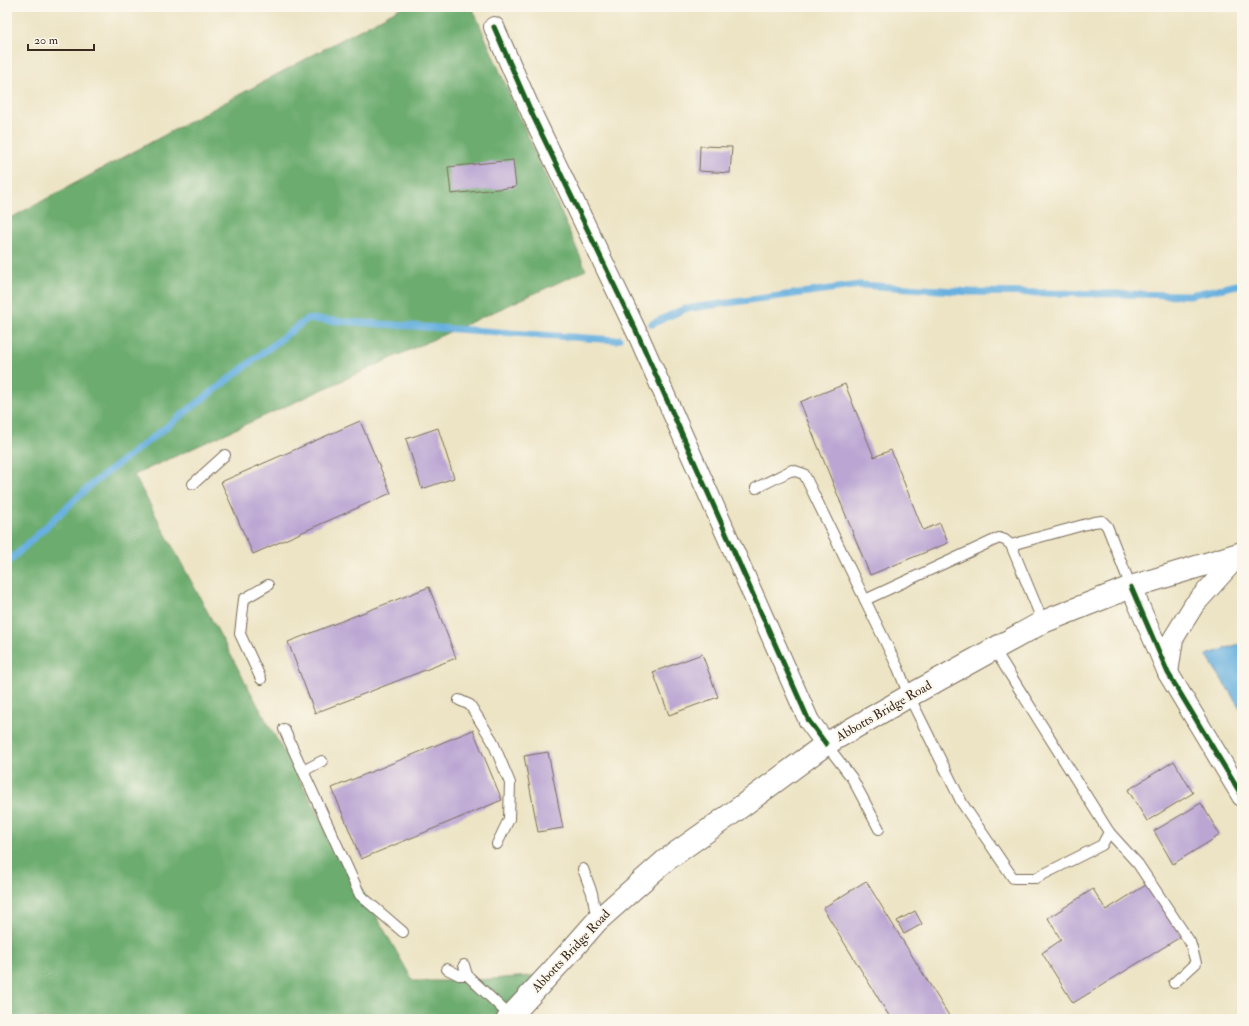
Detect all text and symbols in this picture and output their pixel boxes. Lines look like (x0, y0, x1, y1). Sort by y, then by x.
scale bar (28, 26, 94, 52)
text: 20 m (34, 33, 59, 48)
street label: Abbotts Bridge Road (832, 677, 935, 745)
street label: Abbotts Bridge Road (528, 906, 614, 997)

